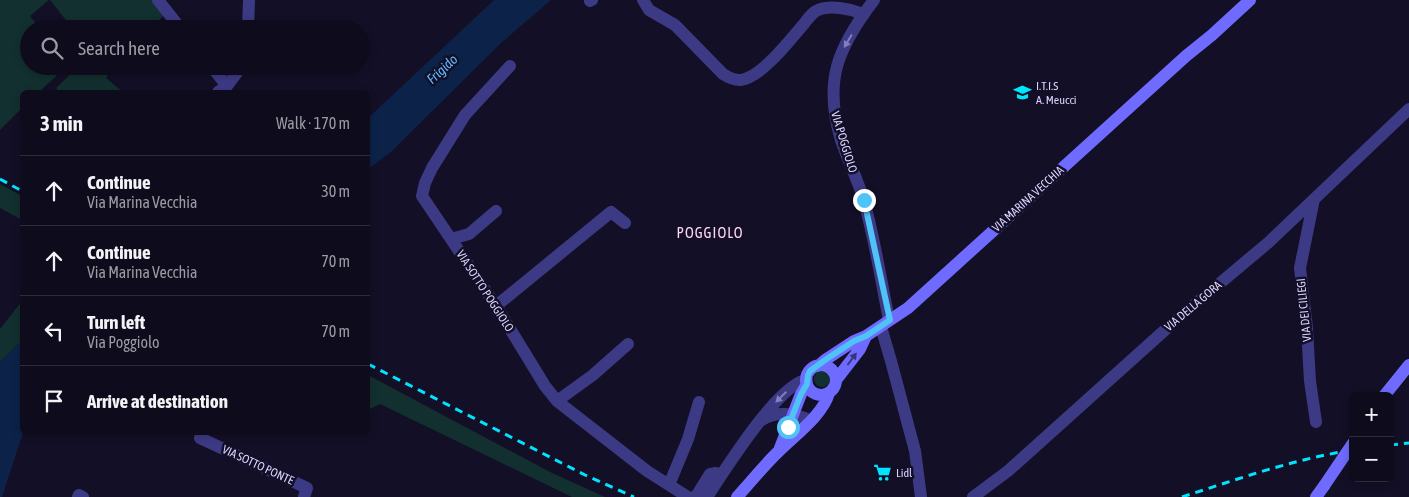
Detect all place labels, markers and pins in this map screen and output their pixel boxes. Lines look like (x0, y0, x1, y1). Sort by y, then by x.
place label: I.T.I.S A. Meucci (1036, 79, 1077, 107)
school or university icon: I.T.I.S A. Meucci (1012, 83, 1032, 103)
supermarket icon: Lidl (872, 463, 892, 483)
place label: Lidl (896, 466, 913, 480)

